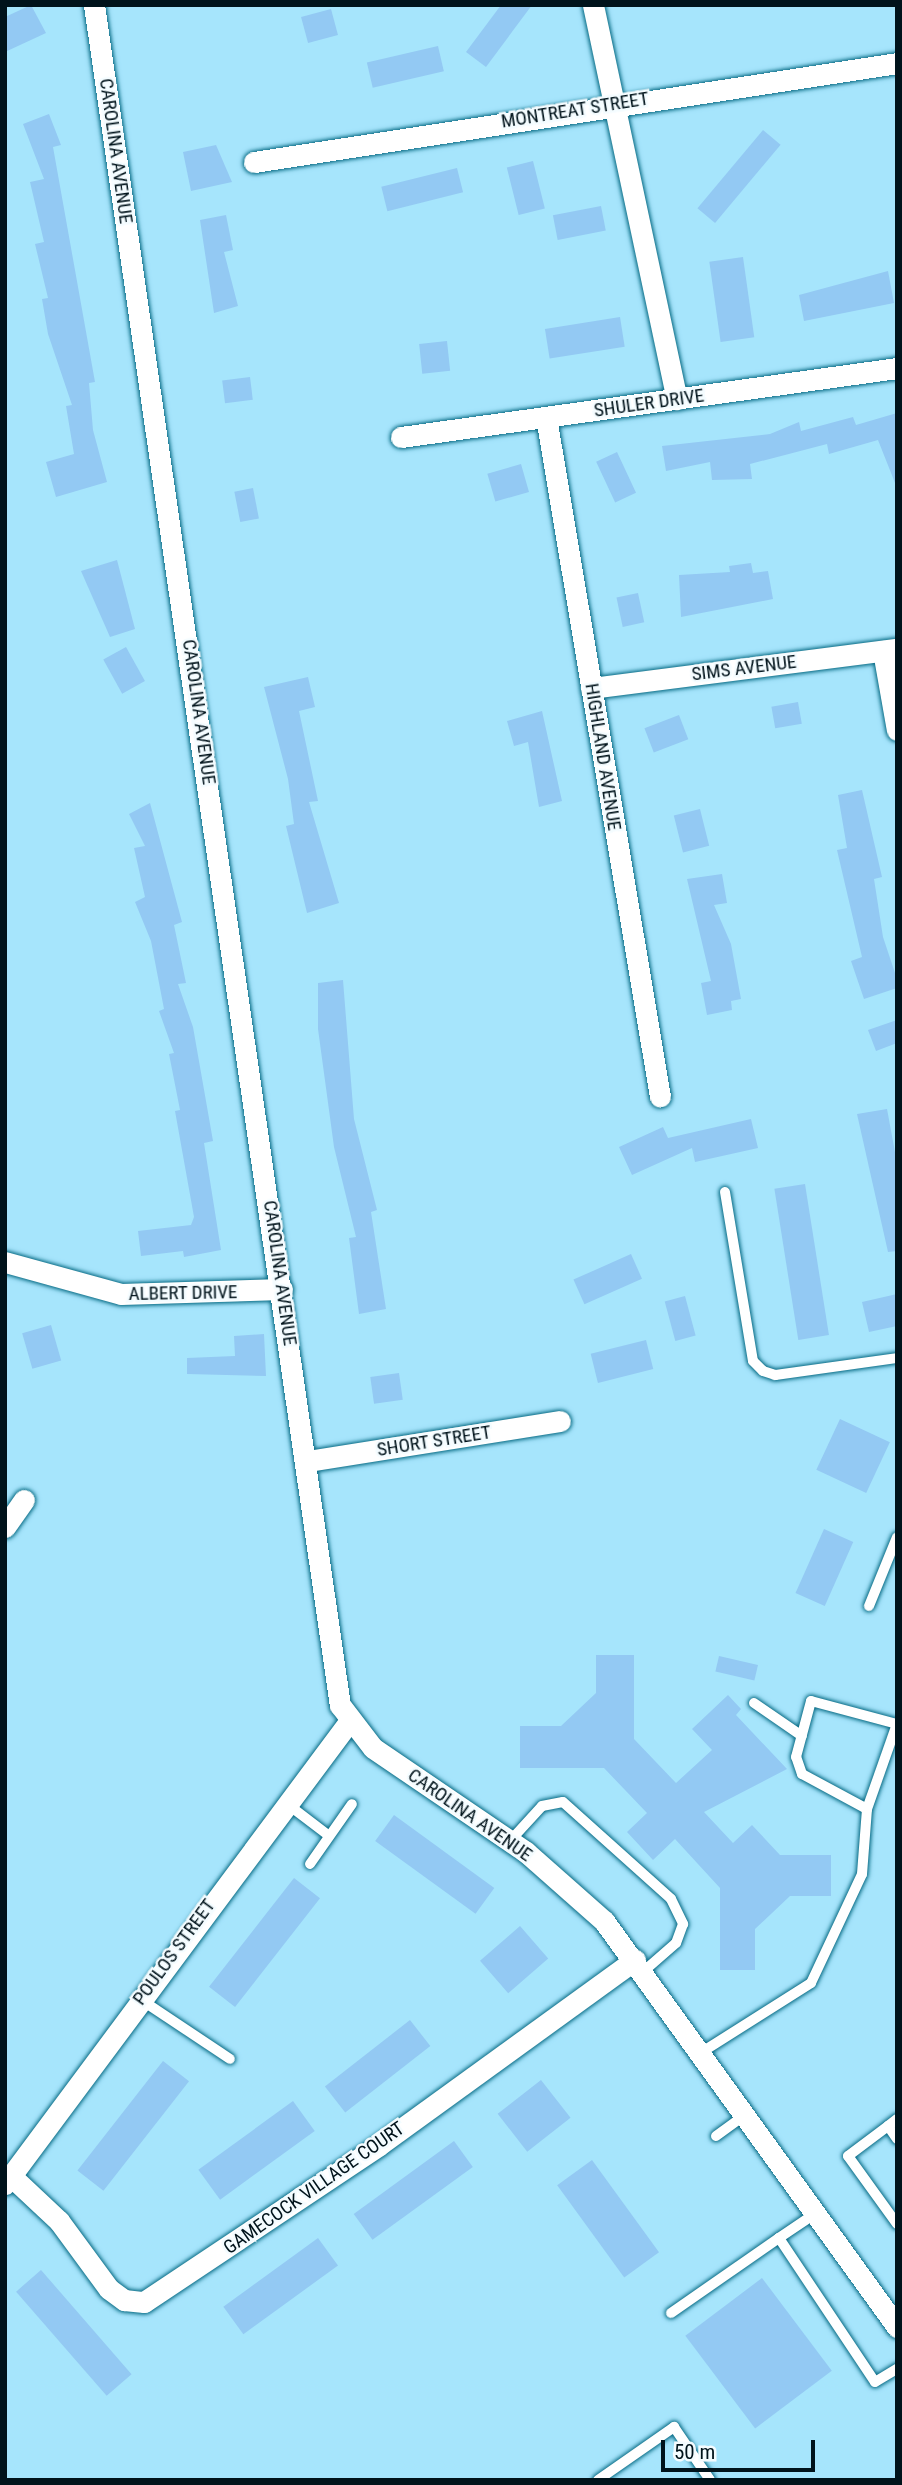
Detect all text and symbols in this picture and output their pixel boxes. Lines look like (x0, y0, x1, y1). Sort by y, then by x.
street label: CAROLINA AVENUE (95, 77, 137, 225)
street label: MONTREAT STREET (499, 87, 651, 133)
street label: SHULER DRIVE (592, 384, 706, 422)
street label: CAROLINA AVENUE (178, 638, 220, 786)
street label: SIMS AVENUE (690, 650, 798, 686)
street label: HIGHLAND AVENUE (580, 682, 626, 832)
street label: CAROLINA AVENUE (259, 1199, 301, 1347)
street label: ALBERT DRIVE (128, 1281, 238, 1305)
street label: SHORT STREET (375, 1421, 493, 1461)
street label: CAROLINA AVENUE (403, 1764, 537, 1866)
street label: POULOS STREET (128, 1895, 220, 2009)
street label: GAMECOCK VILLAGE COURT (219, 2117, 409, 2259)
scale bar (664, 2426, 818, 2470)
text: 50 m (674, 2440, 715, 2464)

